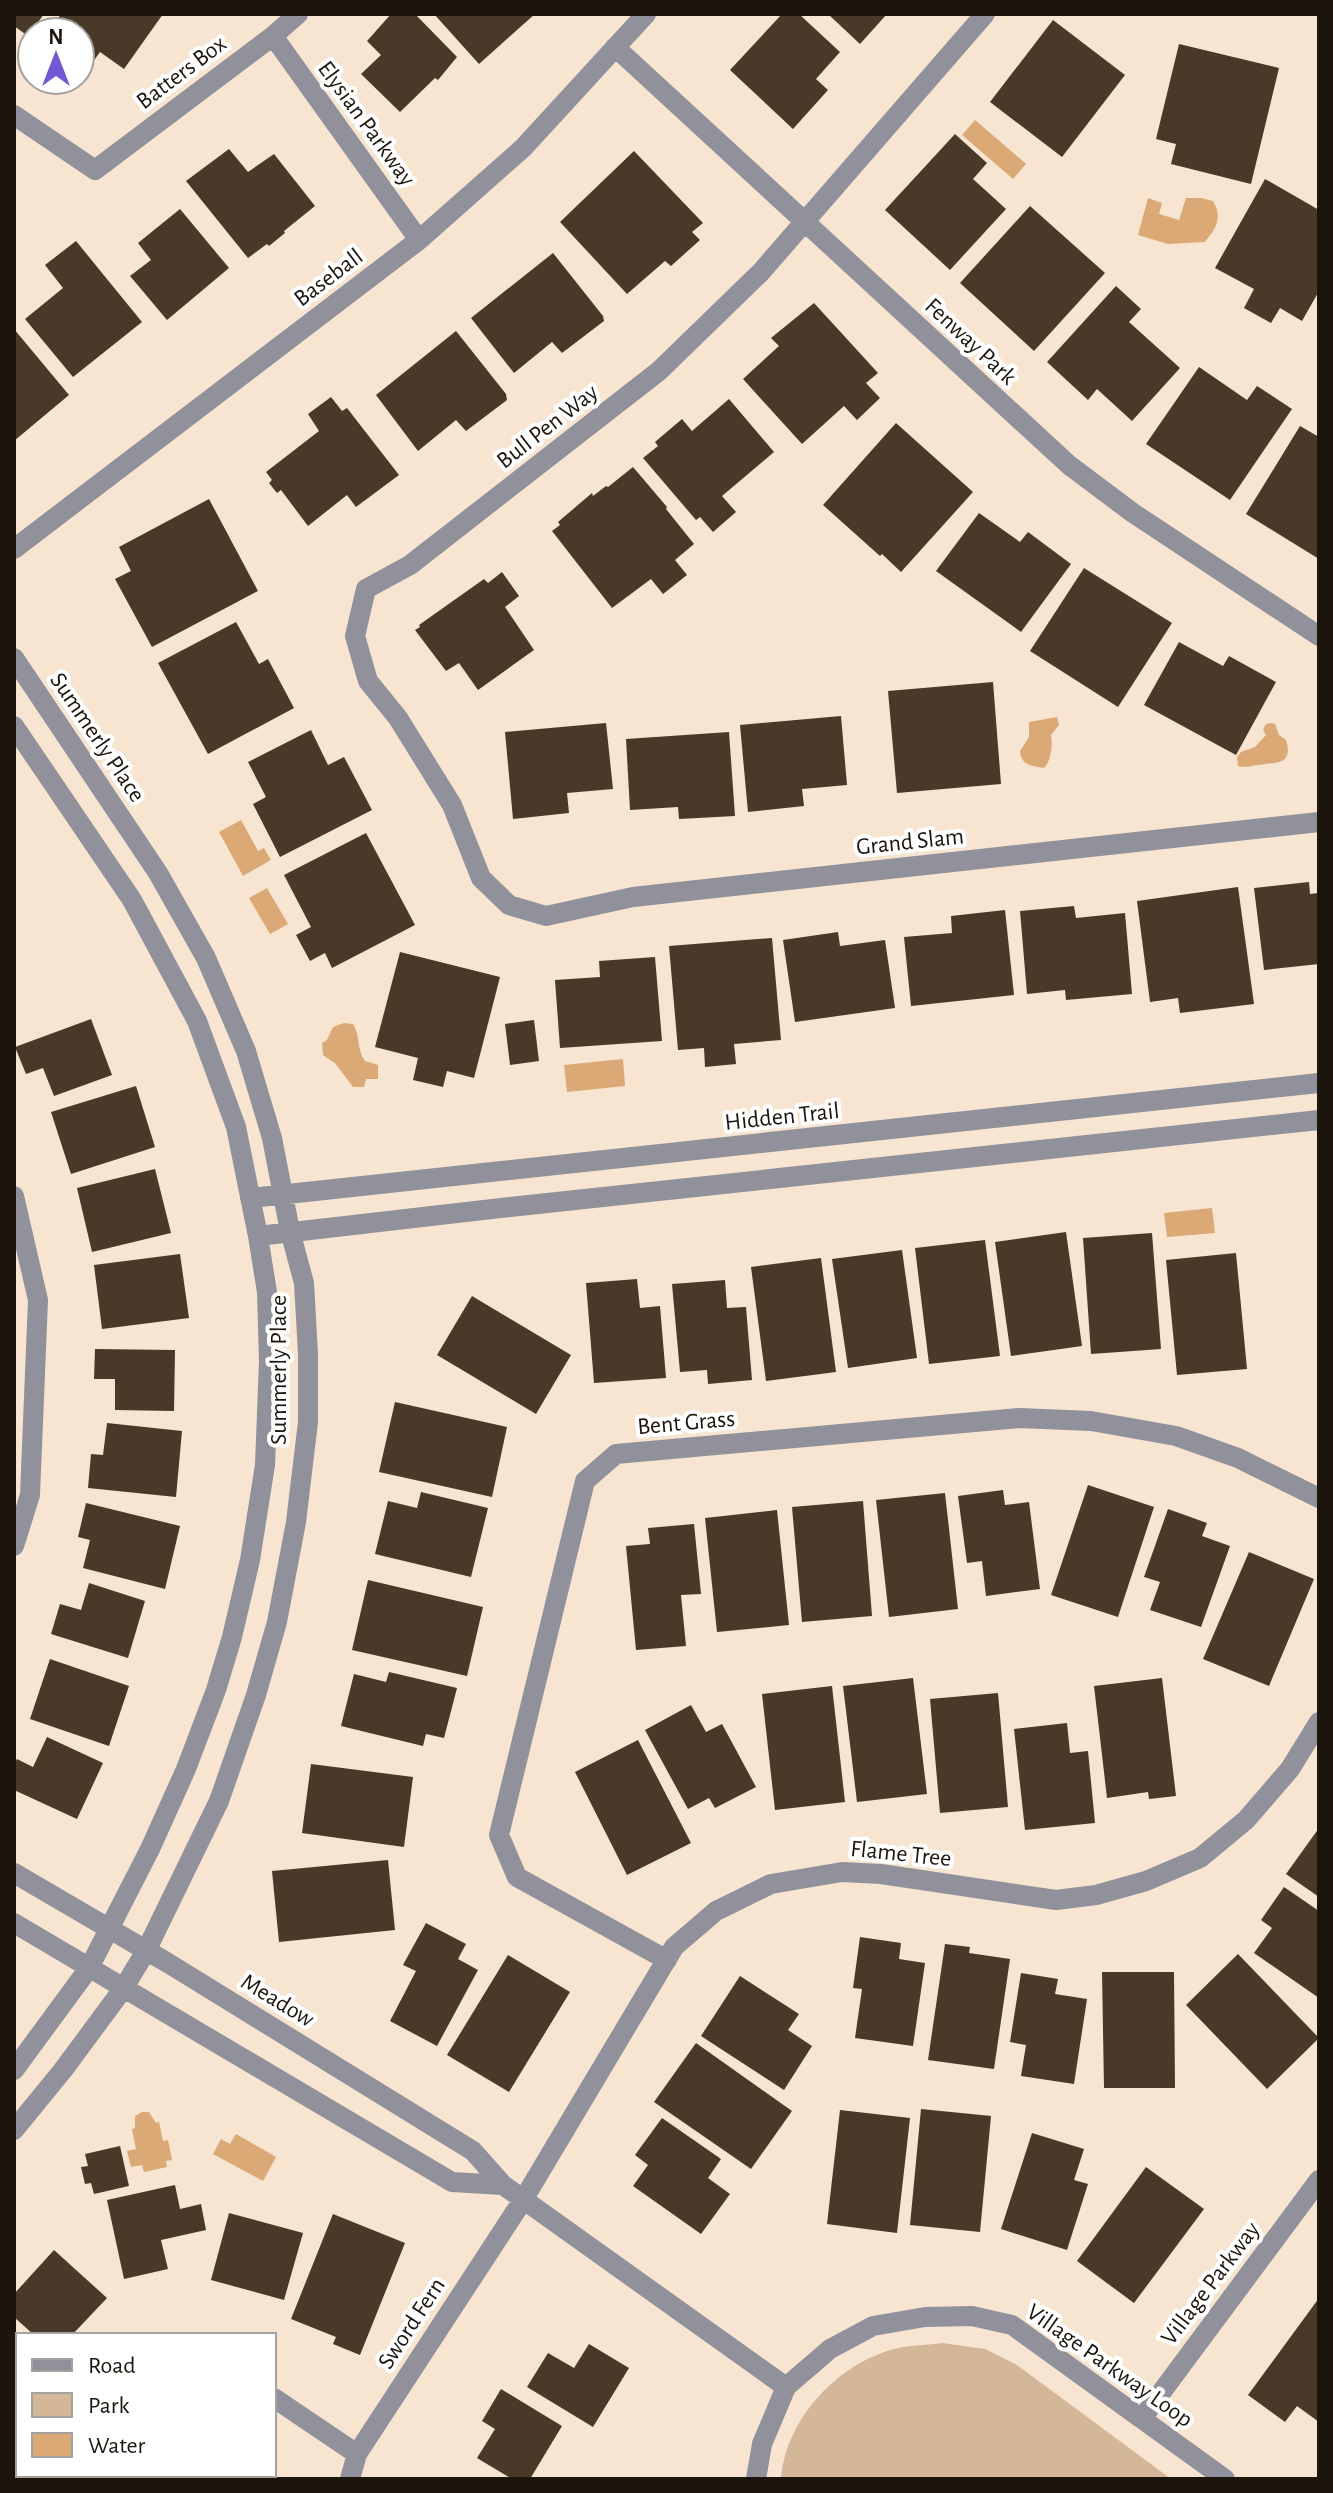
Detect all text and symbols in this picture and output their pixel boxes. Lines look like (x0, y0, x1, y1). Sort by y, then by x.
north arrow (16, 16, 96, 96)
text: N (48, 26, 64, 48)
street label: Batters Box (132, 31, 231, 114)
street label: Elysian Parkway (313, 57, 419, 190)
street label: Baseball (290, 244, 367, 311)
street label: Fenway Park (920, 294, 1020, 390)
street label: Bull Pen Way (493, 380, 603, 473)
street label: Summerly Place (45, 669, 149, 807)
street label: Grand Slam (855, 824, 965, 860)
street label: Hidden Trail (724, 1099, 841, 1135)
street label: Summerly Place (267, 1295, 291, 1445)
street label: Bent Grass (636, 1407, 736, 1439)
street label: Flame Tree (849, 1837, 953, 1871)
street label: Meadow (237, 1970, 318, 2032)
street label: Village Parkway (1157, 2218, 1265, 2350)
street label: Sword Fern (374, 2274, 450, 2373)
street label: Village Parkway Loop (1022, 2300, 1197, 2432)
legend (16, 2333, 276, 2477)
text: Road (88, 2354, 136, 2378)
text: Park (88, 2394, 129, 2418)
text: Water (88, 2434, 146, 2458)

